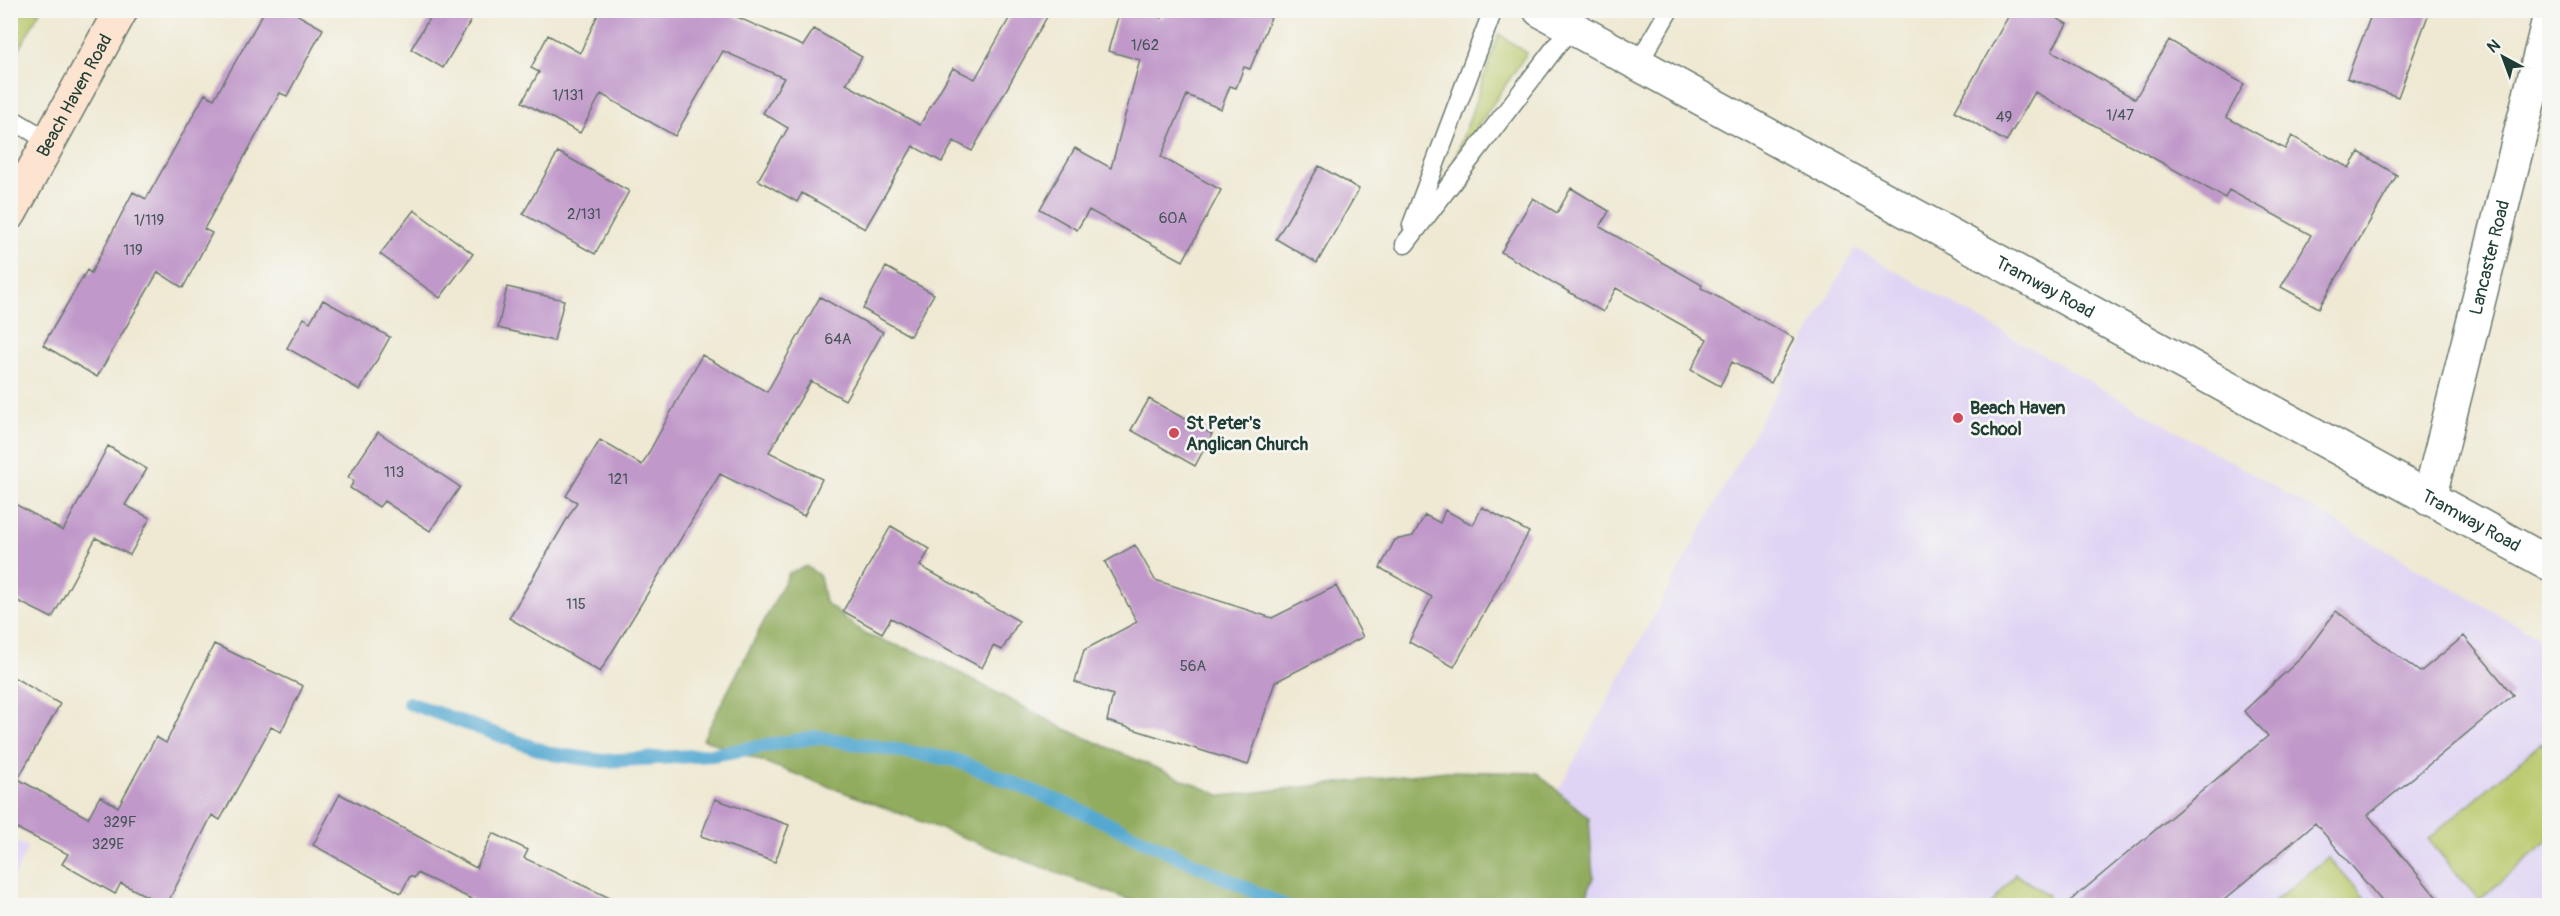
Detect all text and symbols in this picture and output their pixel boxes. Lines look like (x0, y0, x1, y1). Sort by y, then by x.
north arrow (2473, 27, 2533, 87)
street label: Beach Haven Road (31, 30, 117, 161)
text: N (2483, 35, 2505, 58)
house number: 1/62 (1131, 36, 1159, 55)
house number: 1/131 (552, 86, 584, 105)
house number: 1/47 (2106, 106, 2134, 125)
house number: 49 (1996, 108, 2012, 127)
street label: Lancaster Road (2464, 198, 2515, 317)
house number: 2/131 (567, 205, 601, 224)
house number: 60A (1159, 209, 1188, 228)
house number: 1/119 (134, 211, 164, 230)
house number: 119 (123, 241, 143, 260)
street label: Tramway Road (1991, 251, 2099, 323)
house number: 64A (824, 330, 852, 349)
place label: Beach Haven School (1970, 397, 2066, 441)
marker: Beach Haven School (1951, 411, 1965, 425)
place label: St Peter's Anglican Church (1186, 412, 1309, 456)
marker: St Peter's Anglican Church (1167, 426, 1181, 440)
house number: 113 (384, 463, 404, 482)
house number: 121 (608, 470, 628, 489)
street label: Tramway Road (2418, 484, 2525, 557)
house number: 115 (566, 595, 586, 614)
house number: 56A (1180, 657, 1207, 676)
house number: 329F (103, 813, 137, 832)
house number: 329E (92, 835, 124, 854)

